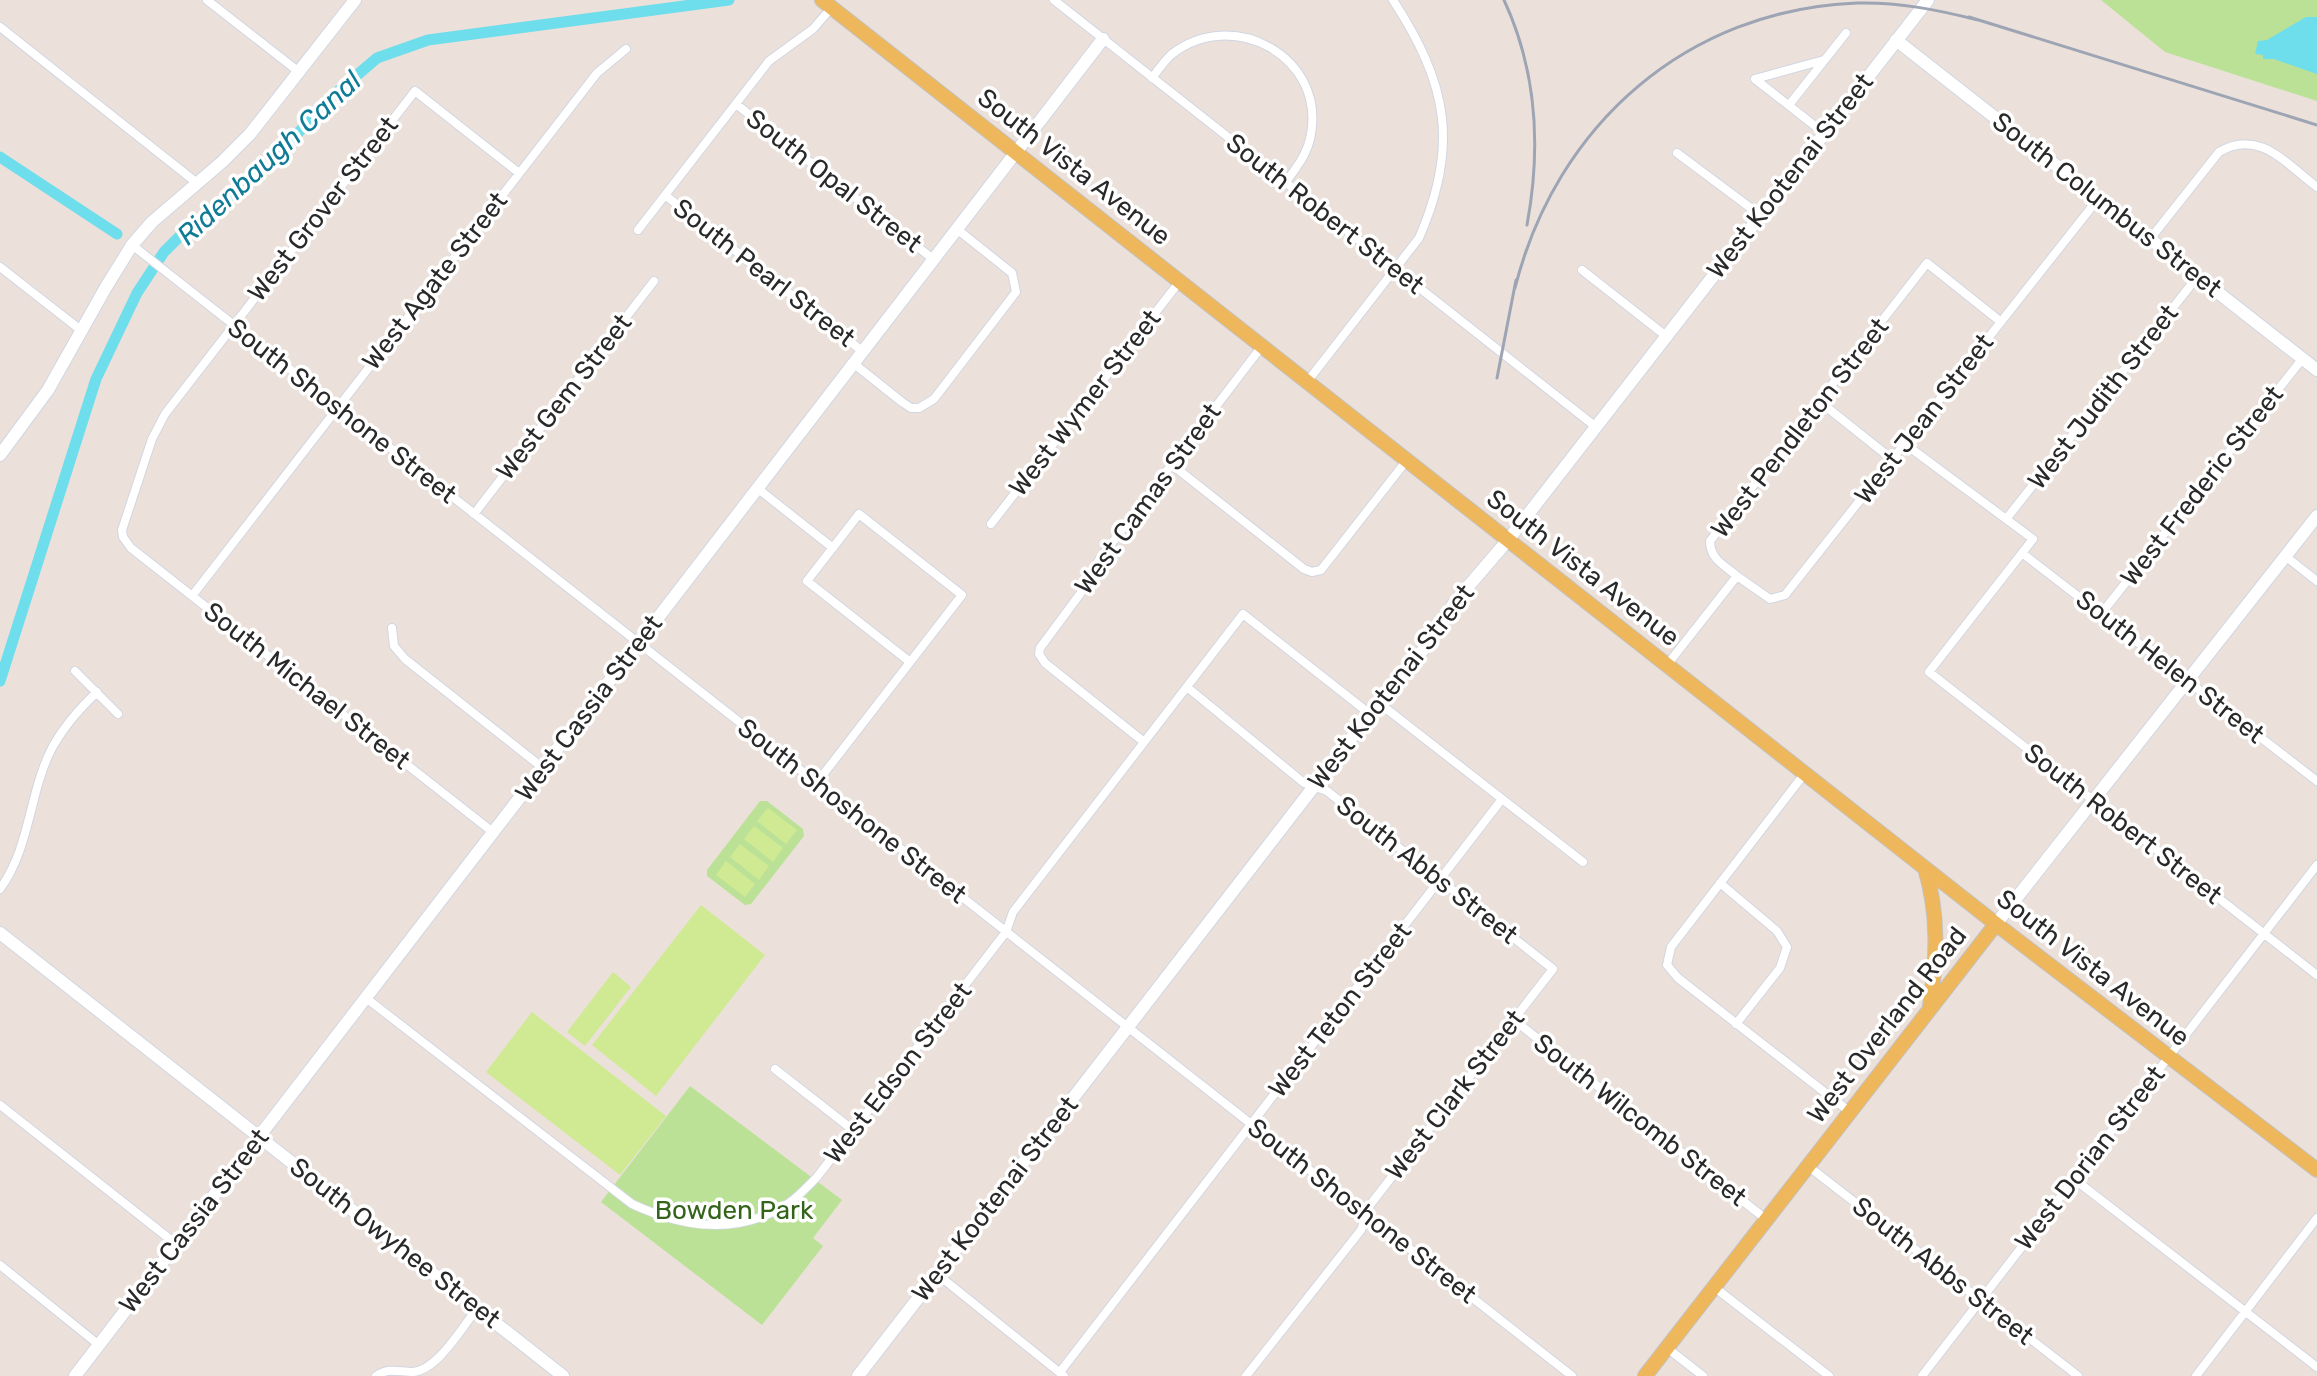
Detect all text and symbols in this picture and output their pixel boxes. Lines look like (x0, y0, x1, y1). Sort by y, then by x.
water label: Ridenbaugh Canal (170, 63, 369, 252)
street label: West Kootenai Street (1700, 67, 1880, 285)
street label: South Vista Avenue (971, 82, 1177, 252)
street label: South Opal Street (740, 103, 928, 259)
street label: South Columbus Street (1986, 106, 2228, 304)
street label: West Grover Street (241, 111, 405, 307)
street label: South Robert Street (1220, 127, 1430, 301)
street label: West Agate Street (356, 186, 514, 376)
street label: South Pearl Street (667, 192, 861, 354)
street label: West Judith Street (2021, 298, 2185, 496)
street label: West Wymer Street (1003, 304, 1167, 502)
street label: West Gem Street (490, 308, 638, 486)
street label: South Shoshone Street (221, 312, 463, 510)
street label: West Pendleton Street (1705, 312, 1895, 544)
street label: West Jean Street (1848, 328, 2000, 510)
street label: West Frederic Street (2114, 380, 2290, 592)
street label: West Camas Street (1068, 397, 1228, 601)
street label: South Vista Avenue (1480, 483, 1686, 653)
street label: West Kootenai Street (1301, 578, 1481, 796)
street label: South Helen Street (2070, 584, 2270, 750)
street label: South Michael Street (198, 596, 416, 776)
street label: West Cassia Street (509, 609, 669, 807)
street label: South Shoshone Street (731, 712, 973, 910)
street label: South Robert Street (2018, 737, 2228, 911)
street label: South Abbs Street (1330, 790, 1524, 950)
street label: South Vista Avenue (1990, 883, 2196, 1053)
street label: West Teton Street (1262, 916, 1418, 1104)
street label: West Overland Road (1801, 921, 1973, 1129)
street label: West Edson Street (818, 976, 978, 1170)
street label: West Clark Street (1379, 1004, 1531, 1186)
street label: South Wilcomb Street (1527, 1027, 1753, 1213)
street label: West Dorian Street (2008, 1060, 2172, 1256)
street label: West Kootenai Street (905, 1090, 1085, 1308)
street label: South Shoshone Street (1241, 1112, 1483, 1310)
street label: West Cassia Street (113, 1123, 275, 1319)
street label: South Owyhee Street (284, 1151, 506, 1335)
street label: South Abbs Street (1846, 1191, 2040, 1351)
park label: Bowden Park (655, 1195, 814, 1226)

